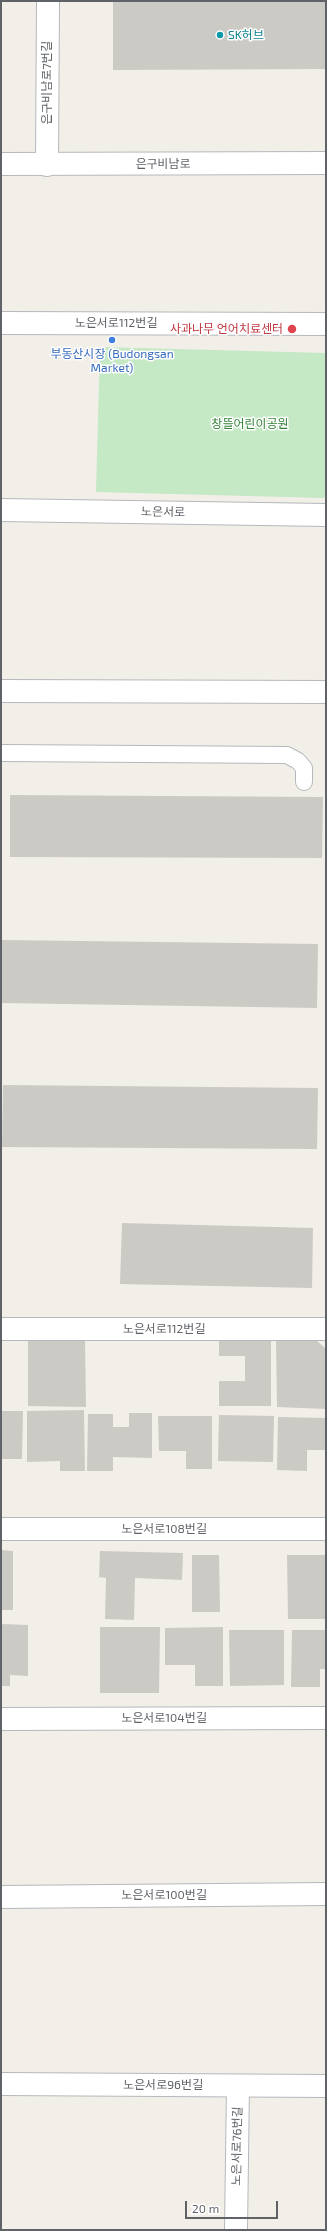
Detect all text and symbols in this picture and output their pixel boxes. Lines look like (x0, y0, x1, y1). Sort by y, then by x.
place label: SK허브 (228, 28, 264, 42)
marker: SK허브 (215, 30, 225, 40)
street label: 은구비남로7번길 (40, 41, 54, 125)
street label: 은구비남로 (135, 157, 191, 171)
street label: 노은서로112번길 (75, 316, 157, 330)
place label: 사과나무 언어치료센터 (170, 322, 283, 336)
marker: 사과나무 언어치료센터 (286, 323, 298, 335)
marker: 부동산시장 (Budongsan Market) (107, 335, 117, 345)
place label: 부동산시장 (Budongsan Market) (50, 347, 174, 375)
park label: 창뜰어린이공원 (211, 417, 289, 431)
street label: 노은서로 (141, 504, 185, 520)
street label: 노은서로112번길 (123, 1322, 205, 1336)
street label: 노은서로108번길 (121, 1522, 207, 1536)
street label: 노은서로104번길 (121, 1711, 207, 1725)
street label: 노은서로100번길 (121, 1888, 207, 1902)
street label: 노은서로96번길 (123, 2078, 203, 2092)
street label: 노은서로76번길 (229, 2106, 245, 2186)
scale bar (187, 2193, 280, 2219)
text: 20 m (192, 2201, 219, 2215)

